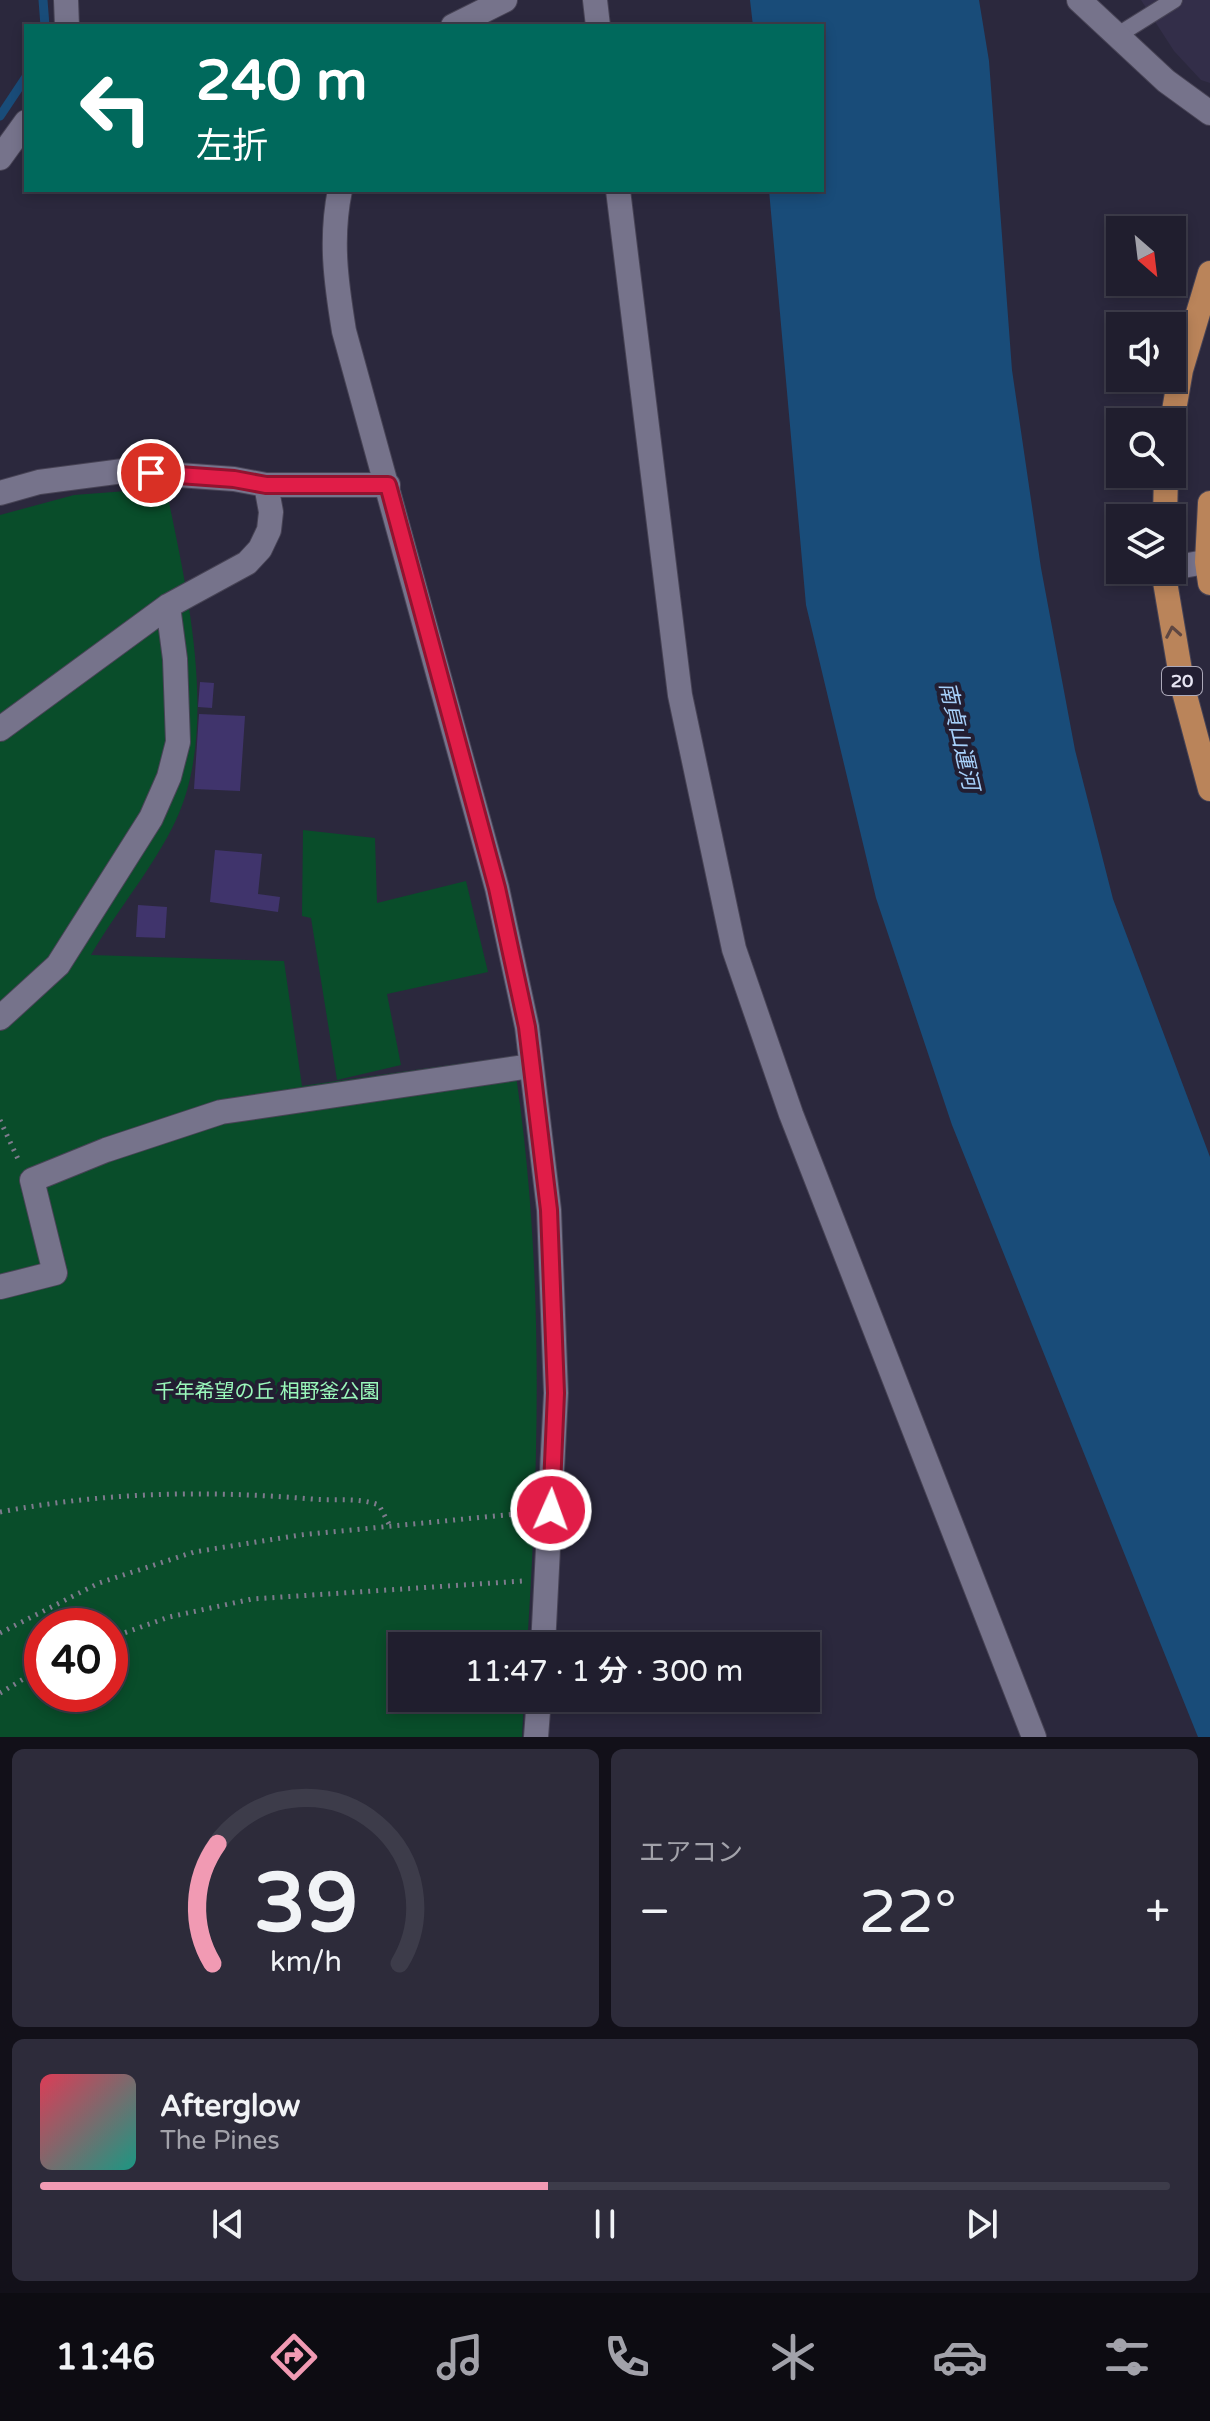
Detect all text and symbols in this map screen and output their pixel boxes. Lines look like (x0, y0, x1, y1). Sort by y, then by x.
text: 240 m (196, 48, 367, 115)
icon: left (64, 56, 168, 160)
text: 左折 (196, 125, 268, 168)
north arrow (1106, 216, 1186, 296)
map controls (1106, 216, 1186, 584)
button: sound (1106, 312, 1186, 392)
button: search (1106, 408, 1186, 488)
pin (117, 439, 185, 507)
icon: arrive (129, 451, 173, 495)
button: layers (1106, 504, 1186, 584)
one-way arrow (1166, 625, 1183, 639)
road number: 20 (1162, 667, 1202, 695)
water label: 南貞山運河 (934, 679, 985, 796)
park label: 千年希望の丘 相野釜公園 (154, 1380, 380, 1404)
position arrow (509, 1468, 593, 1552)
speed limit sign: 40 (24, 1608, 128, 1712)
text: 11:47 · 1 分 · 300 m (465, 1653, 743, 1690)
text: エアコン (639, 1837, 743, 1868)
text: 39 (253, 1854, 358, 1954)
text: 22° (859, 1877, 957, 1949)
text: − (639, 1886, 670, 1939)
text: + (1145, 1886, 1170, 1939)
text: km/h (270, 1945, 341, 1979)
text: Afterglow (160, 2088, 300, 2125)
text: The Pines (160, 2125, 280, 2156)
icon: previous (206, 2202, 250, 2246)
icon: pause (583, 2202, 627, 2246)
icon: next (960, 2202, 1004, 2246)
icon: directions (266, 2329, 322, 2385)
icon: music (432, 2329, 488, 2385)
icon: phone (599, 2329, 655, 2385)
icon: climate (765, 2329, 821, 2385)
icon: car (932, 2329, 988, 2385)
icon: filters (1099, 2329, 1155, 2385)
text: 11:46 (55, 2336, 155, 2379)

